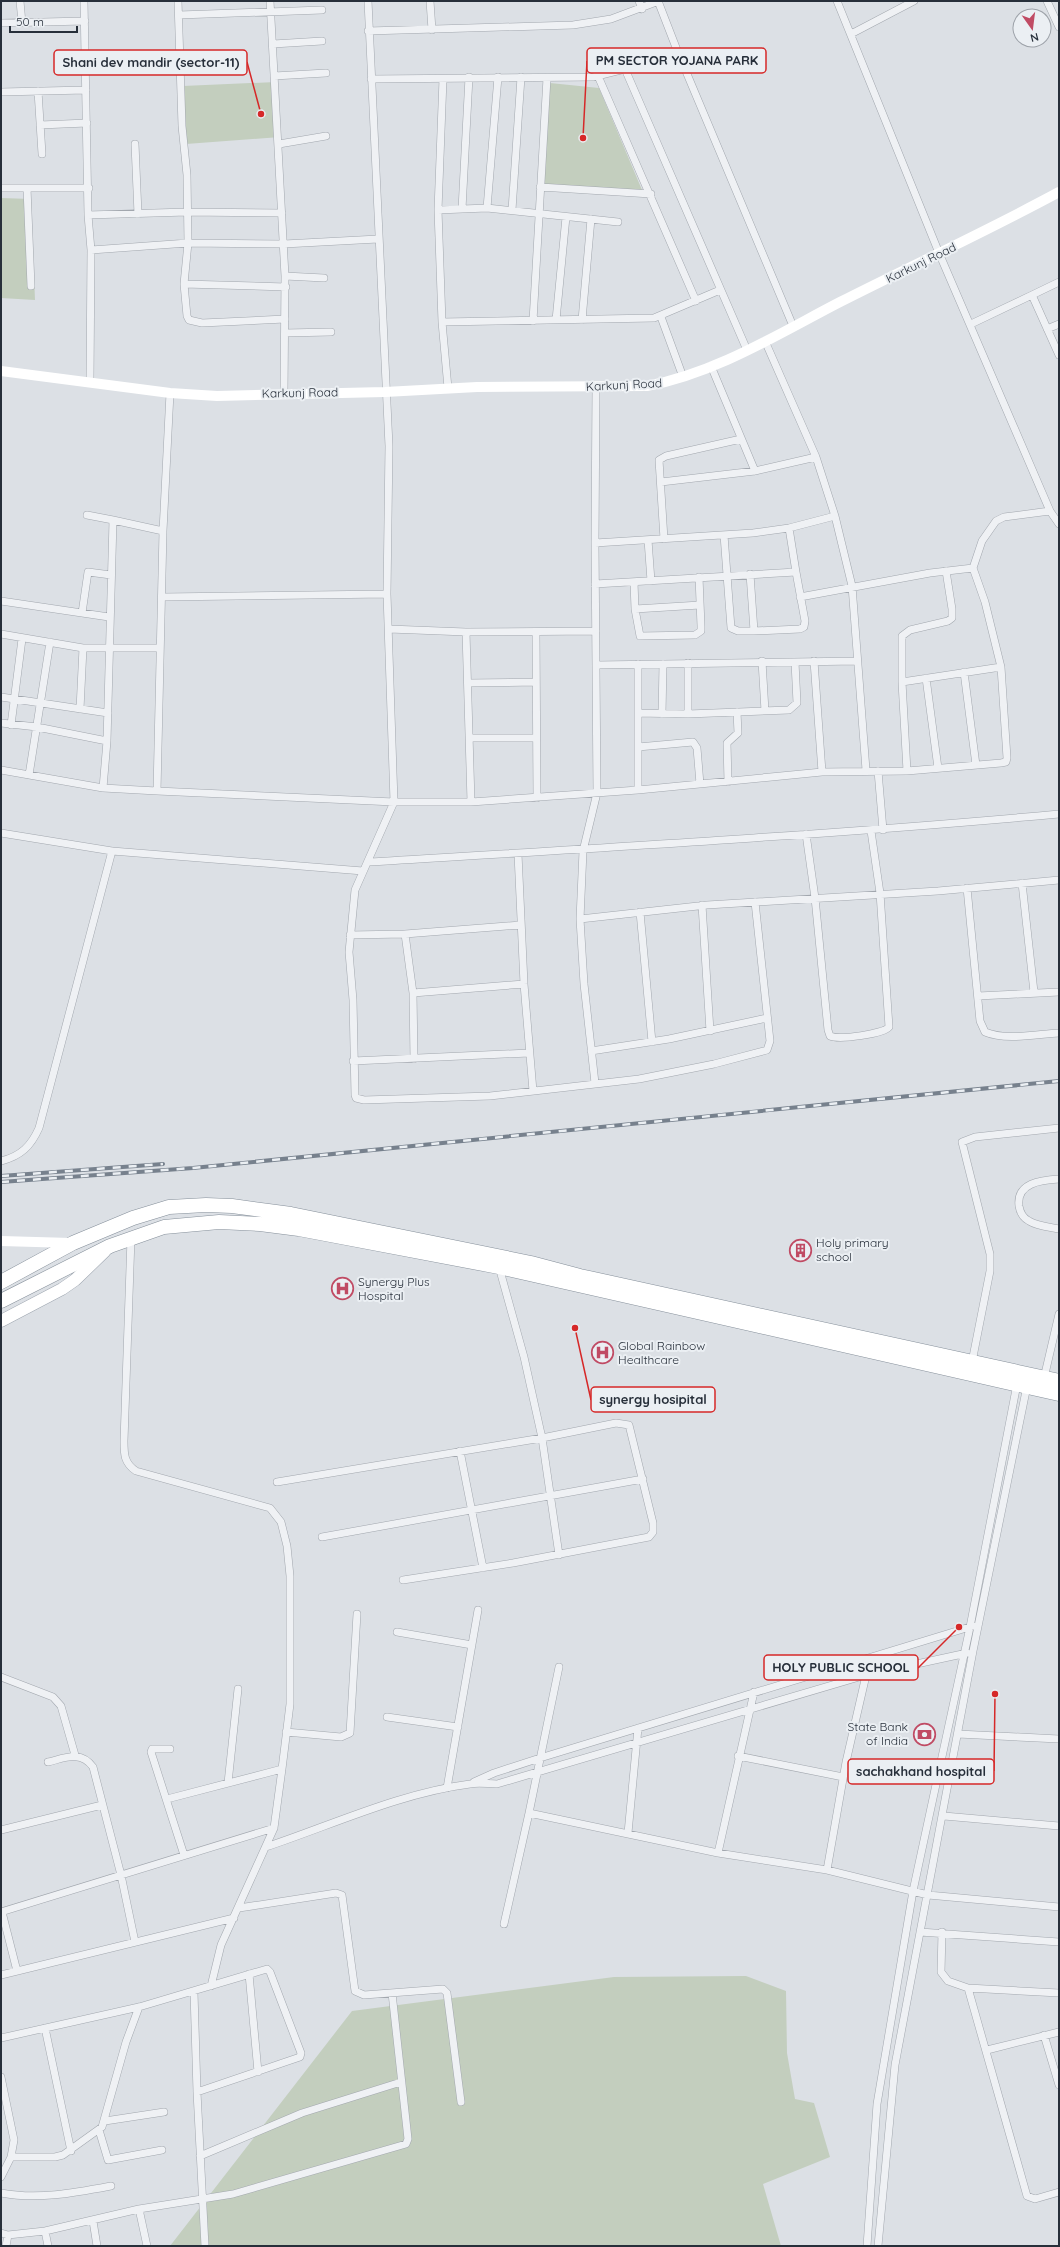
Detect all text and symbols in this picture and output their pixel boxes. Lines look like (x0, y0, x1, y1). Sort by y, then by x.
scale bar (10, 8, 77, 34)
north arrow (1012, 8, 1052, 48)
text: 50 m (16, 14, 44, 29)
text: N (1029, 30, 1040, 45)
callout: PM SECTOR YOJANA PARK (587, 48, 766, 73)
callout: Shani dev mandir (sector-11) (54, 50, 247, 75)
text: PM SECTOR YOJANA PARK (596, 52, 759, 68)
text: Shani dev mandir (sector-11) (63, 54, 240, 70)
street label: Karkunj Road (883, 239, 958, 286)
street label: Karkunj Road (585, 375, 663, 394)
street label: Karkunj Road (262, 384, 338, 401)
place label: Holy primary school (816, 1235, 889, 1264)
building icon: Holy primary school (788, 1237, 814, 1263)
place label: Synergy Plus Hospital (358, 1274, 430, 1303)
hospital icon: Synergy Plus Hospital (329, 1276, 355, 1302)
place label: Global Rainbow Healthcare (618, 1338, 705, 1367)
hospital icon: Global Rainbow Healthcare (589, 1340, 615, 1366)
callout: synergy hosipital (591, 1387, 715, 1412)
text: synergy hosipital (599, 1391, 707, 1407)
callout: HOLY PUBLIC SCHOOL (764, 1655, 918, 1680)
text: HOLY PUBLIC SCHOOL (772, 1659, 910, 1675)
place label: State Bank of India (847, 1719, 908, 1748)
bank icon: State Bank of India (911, 1721, 937, 1747)
callout: sachakhand hospital (848, 1759, 994, 1784)
text: sachakhand hospital (856, 1763, 986, 1779)

